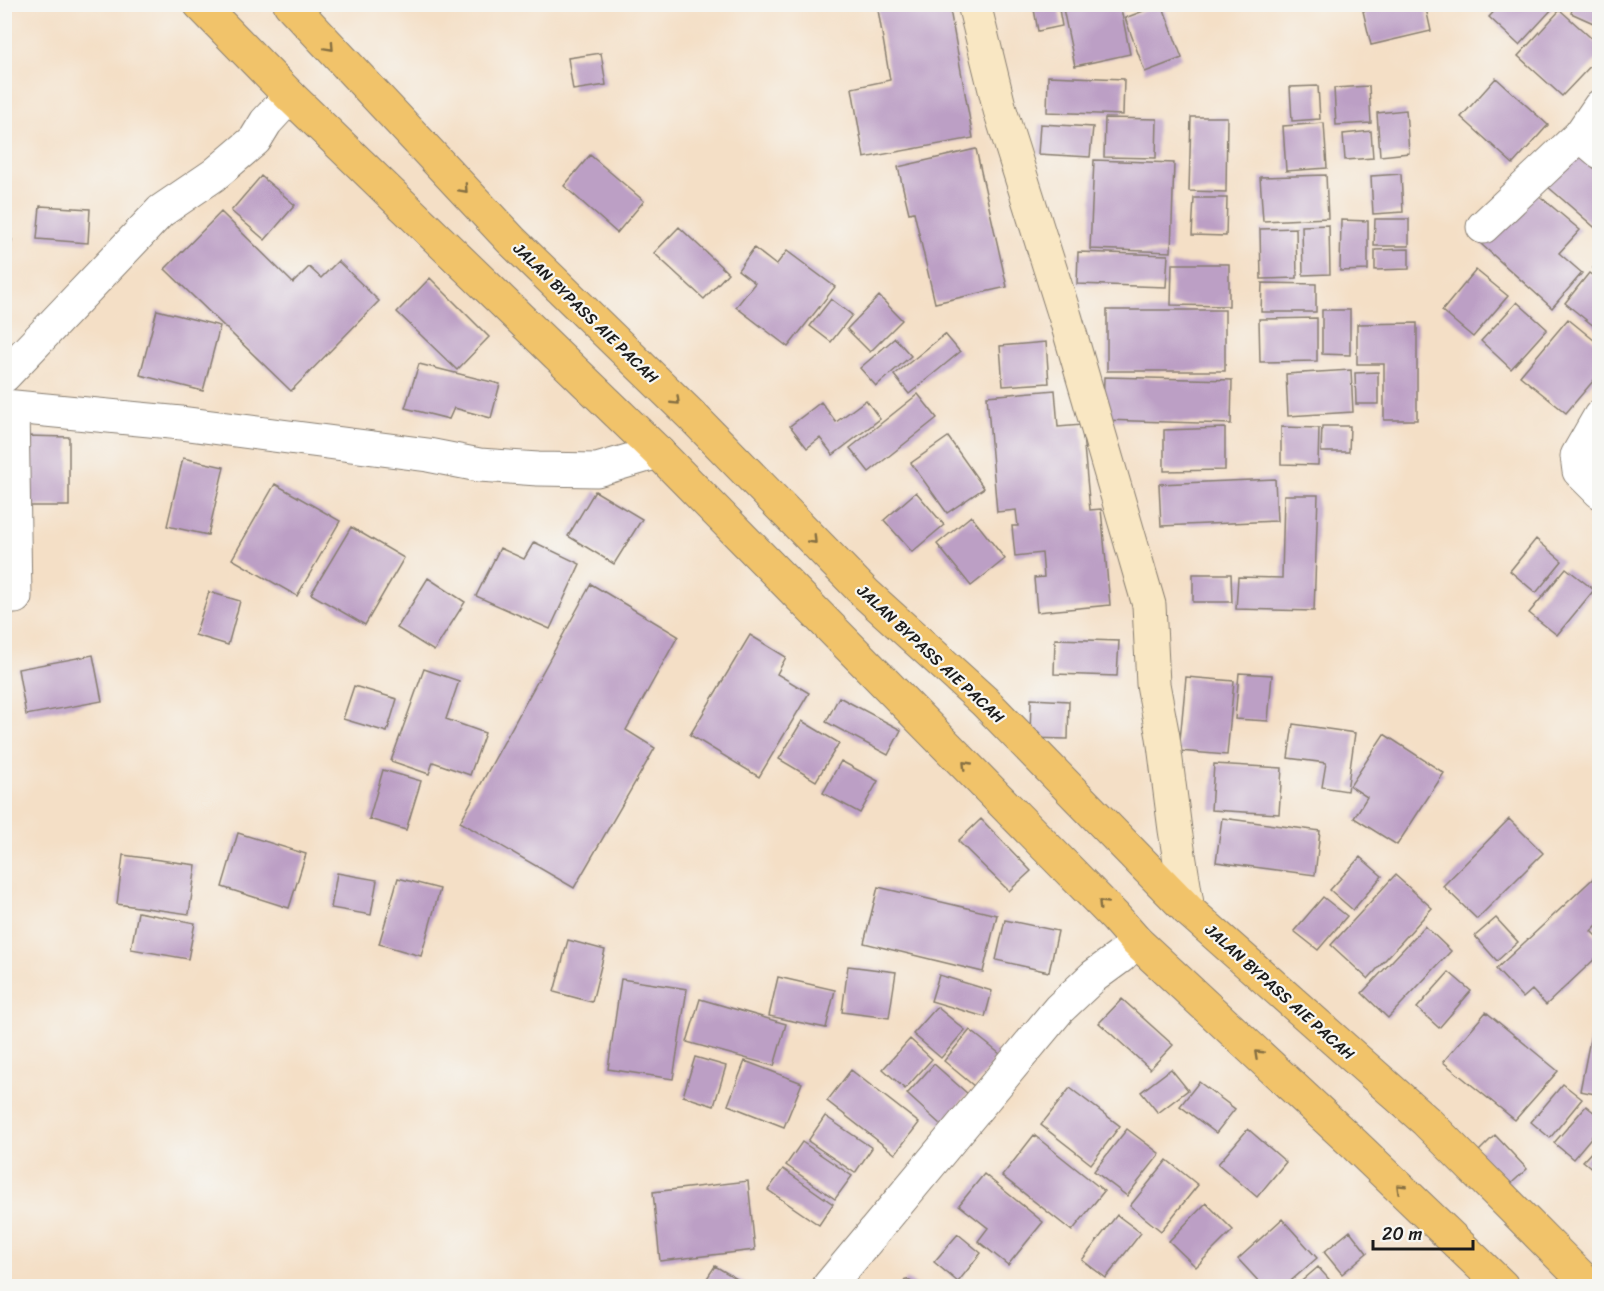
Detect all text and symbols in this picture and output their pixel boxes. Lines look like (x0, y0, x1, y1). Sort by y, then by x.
one-way arrow (323, 40, 334, 51)
one-way arrow (456, 182, 467, 193)
street label: JALAN BYPASS AIE PACAH (505, 235, 666, 391)
one-way arrow (669, 393, 680, 404)
one-way arrow (806, 533, 817, 543)
street label: JALAN BYPASS AIE PACAH (849, 577, 1012, 731)
one-way arrow (962, 761, 973, 771)
one-way arrow (1099, 901, 1110, 912)
street label: JALAN BYPASS AIE PACAH (1198, 916, 1362, 1068)
one-way arrow (1254, 1050, 1264, 1061)
one-way arrow (1396, 1184, 1407, 1195)
scale bar (1373, 1213, 1474, 1251)
text: 20 m (1382, 1218, 1422, 1250)

